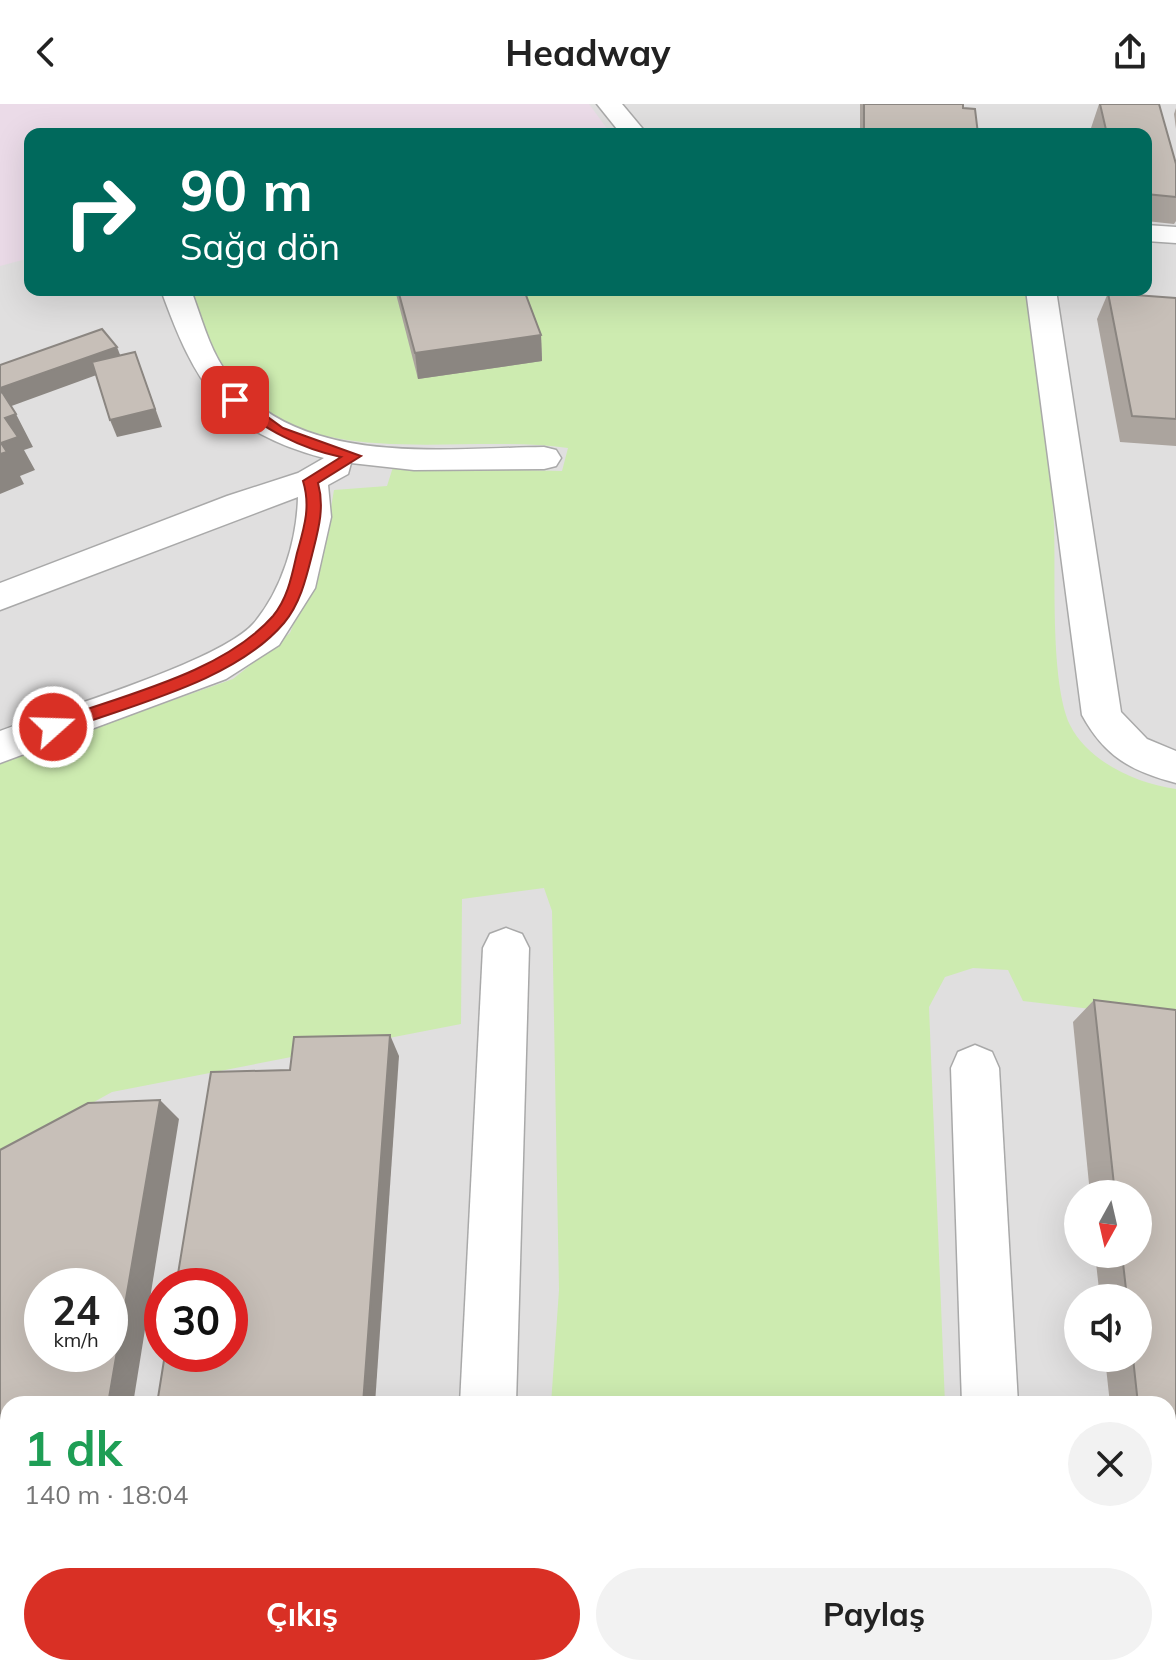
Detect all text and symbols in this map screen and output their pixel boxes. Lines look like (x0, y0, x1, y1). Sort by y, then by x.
icon: back (24, 30, 68, 74)
text: Headway (505, 30, 671, 75)
icon: share (1108, 30, 1152, 74)
text: 90 m (180, 155, 313, 225)
icon: right (48, 160, 152, 264)
text: Sağa dön (180, 224, 340, 269)
pin (201, 366, 269, 434)
icon: arrive (213, 378, 257, 422)
position arrow (11, 685, 95, 769)
north arrow (1064, 1180, 1152, 1268)
map controls (1064, 1180, 1152, 1372)
speed limit sign: 30 (144, 1268, 248, 1372)
button: sound (1064, 1284, 1152, 1372)
text: 24 (52, 1285, 100, 1335)
text: km/h (53, 1327, 99, 1352)
text: 1 dk (24, 1418, 122, 1478)
button: close (1068, 1422, 1152, 1506)
text: 140 m · 18:04 (24, 1478, 188, 1511)
button: Çıkış (24, 1568, 580, 1660)
button: Paylaş (596, 1568, 1152, 1660)

